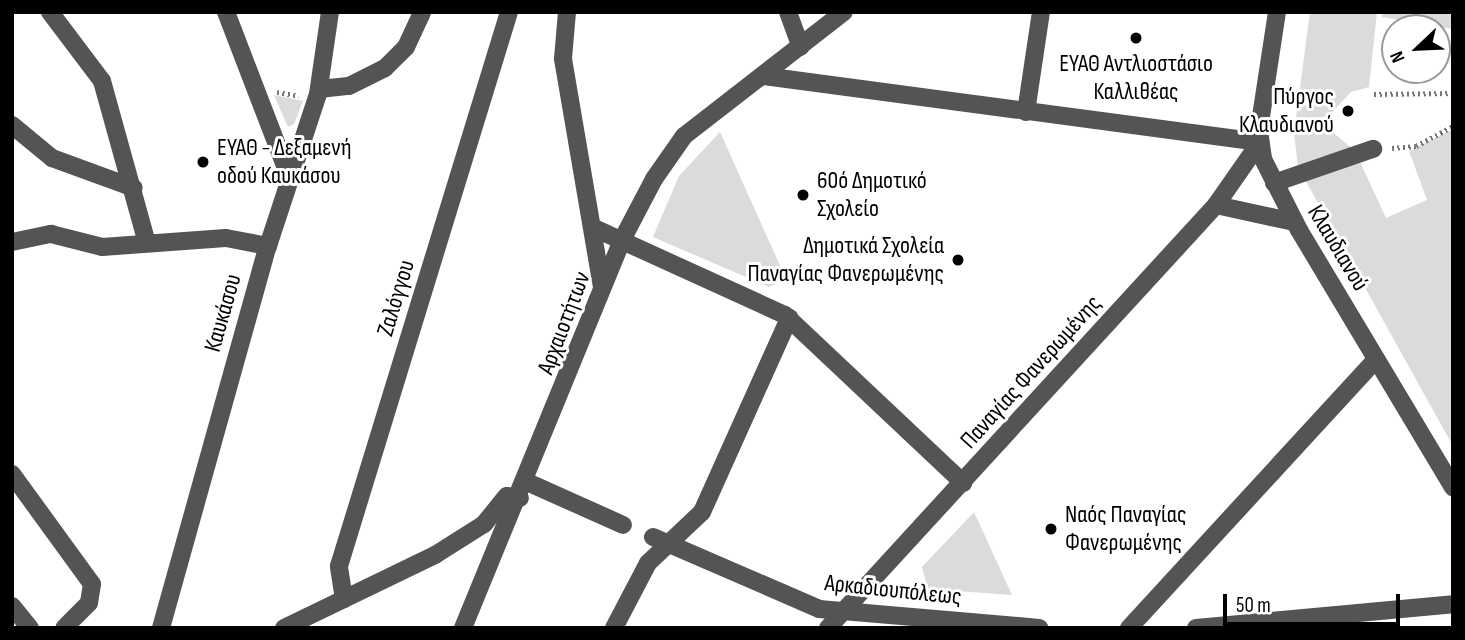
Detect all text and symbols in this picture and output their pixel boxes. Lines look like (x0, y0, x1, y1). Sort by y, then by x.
north arrow (1381, 14, 1451, 84)
marker: ΕΥΑΘ Αντλιοστάσιο Καλλιθέας (1128, 30, 1144, 46)
text: N (1385, 47, 1411, 66)
place label: ΕΥΑΘ Αντλιοστάσιο Καλλιθέας (1059, 50, 1213, 106)
place label: Πύργος Κλαυδιανού (1239, 83, 1334, 139)
marker: Πύργος Κλαυδιανού (1340, 103, 1356, 119)
place label: ΕΥΑΘ - Δεξαμενή οδού Καυκάσου (217, 134, 352, 190)
marker: ΕΥΑΘ - Δεξαμενή οδού Καυκάσου (195, 154, 211, 170)
place label: 60ό Δημοτικό Σχολείο (817, 167, 927, 223)
marker: 60ό Δημοτικό Σχολείο (795, 187, 811, 203)
street label: Κλαυδιανού (1301, 200, 1375, 296)
place label: Δημοτικά Σχολεία Παναγίας Φανερωμένης (747, 232, 944, 288)
marker: Δημοτικά Σχολεία Παναγίας Φανερωμένης (950, 252, 966, 268)
street label: Ζαλόγγου (371, 256, 421, 340)
street label: Αρχαιοτήτων (531, 268, 597, 378)
street label: Καυκάσου (198, 271, 248, 355)
street label: Παναγίας Φανερωμένης (955, 289, 1107, 455)
place label: Ναός Παναγίας Φανερωμένης (1065, 501, 1186, 557)
marker: Ναός Παναγίας Φανερωμένης (1043, 521, 1059, 537)
street label: Αρκαδιουπόλεως (823, 569, 963, 611)
scale bar (1227, 580, 1404, 624)
text: 50 m (1236, 593, 1271, 618)

